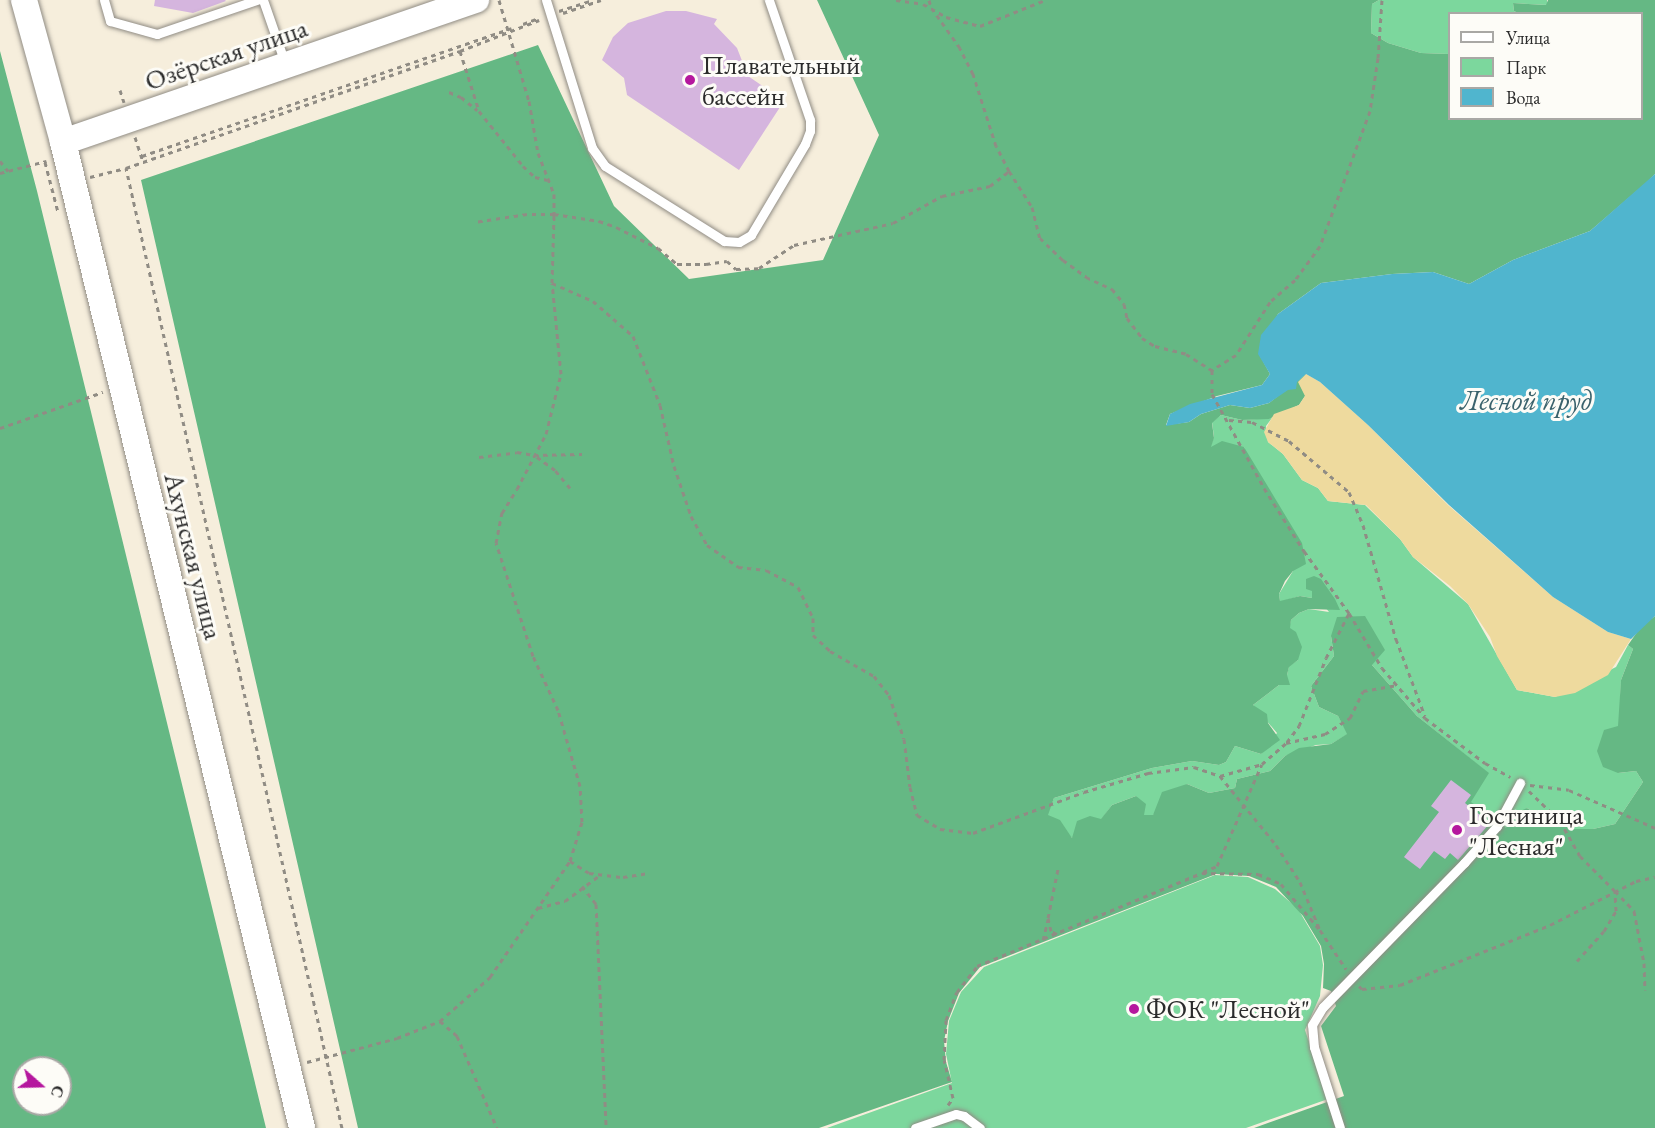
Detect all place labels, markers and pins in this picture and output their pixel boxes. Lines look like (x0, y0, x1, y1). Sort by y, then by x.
place label: Плавательный бассейн (702, 48, 860, 111)
marker: Плавательный бассейн (683, 73, 697, 87)
place label: Гостиница "Лесная" (1469, 798, 1583, 861)
marker: Гостиница "Лесная" (1450, 823, 1464, 837)
place label: ФОК "Лесной" (1146, 993, 1310, 1025)
marker: ФОК "Лесной" (1127, 1002, 1141, 1016)

